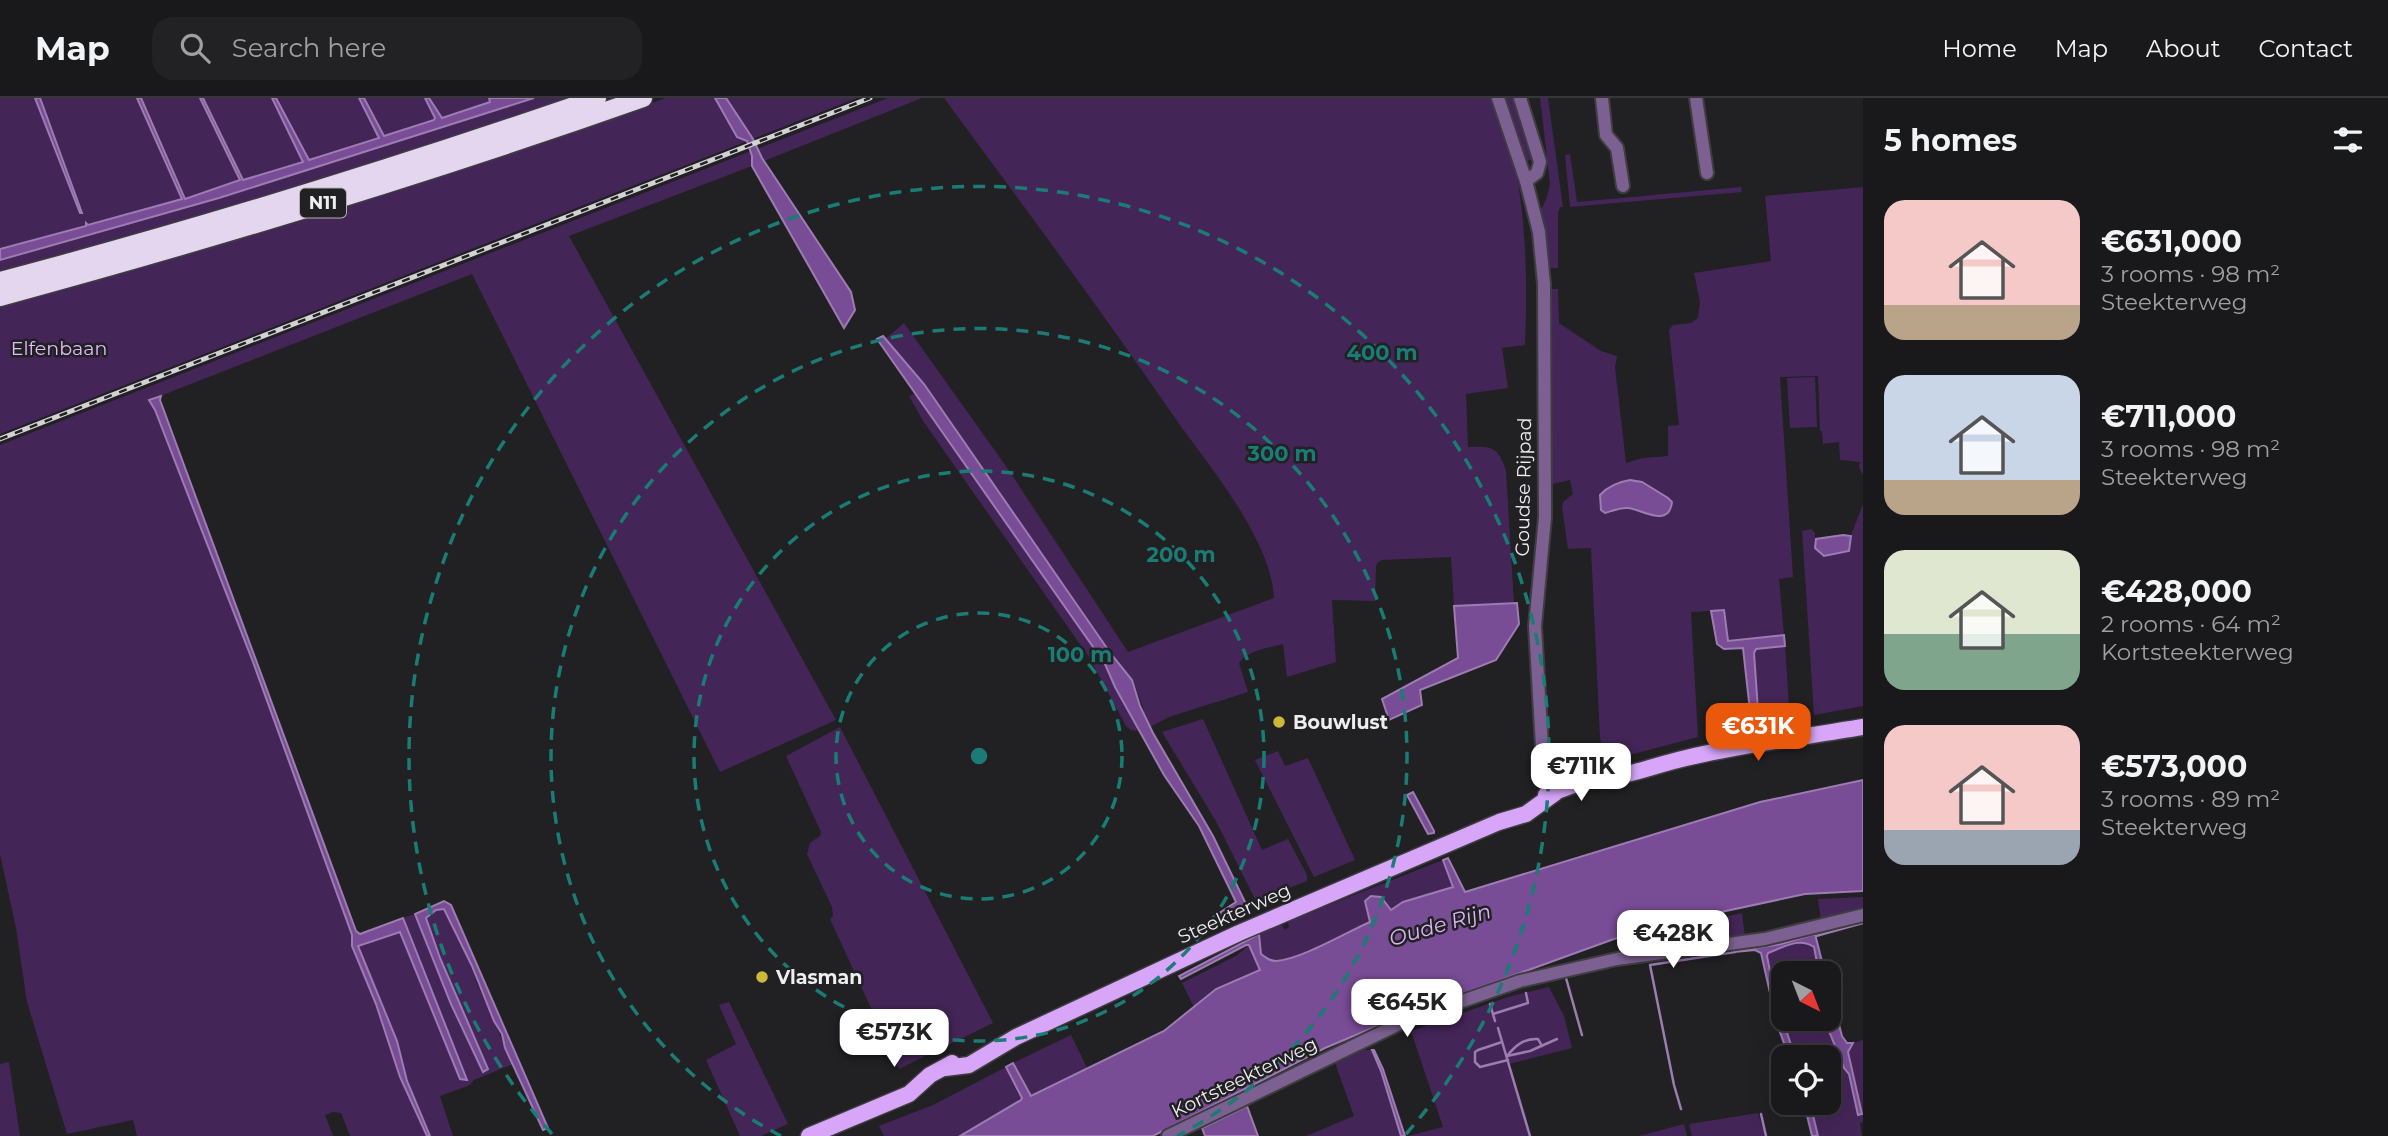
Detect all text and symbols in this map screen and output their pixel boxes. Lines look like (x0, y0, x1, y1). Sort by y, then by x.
search box (152, 17, 642, 80)
text: Map (35, 28, 110, 68)
icon: search (176, 29, 214, 67)
text: Search here (232, 32, 386, 64)
text: Home (1942, 34, 2017, 63)
text: Map (2055, 34, 2108, 63)
text: About (2146, 34, 2220, 63)
text: Contact (2258, 34, 2353, 63)
icon: filters (2329, 121, 2367, 159)
text: 5 homes (1884, 122, 2017, 159)
road number: N11 (300, 188, 346, 218)
text: €631,000 (2101, 223, 2242, 260)
icon: home (1940, 228, 2024, 312)
text: 3 rooms · 98 m² (2101, 260, 2280, 288)
text: Steekterweg (2101, 288, 2247, 316)
park label: Elfenbaan (11, 337, 107, 360)
text: 400 m (1347, 340, 1417, 365)
text: €711,000 (2101, 398, 2236, 435)
icon: home (1940, 403, 2024, 487)
street label: Goudse Rijpad (1511, 417, 1536, 557)
text: 3 rooms · 98 m² (2101, 435, 2280, 463)
text: 300 m (1247, 441, 1316, 466)
text: Steekterweg (2101, 463, 2247, 491)
text: 200 m (1147, 542, 1215, 567)
text: €428,000 (2101, 573, 2252, 610)
icon: home (1940, 578, 2024, 662)
text: 2 rooms · 64 m² (2101, 610, 2281, 638)
text: Kortsteekterweg (2101, 638, 2294, 666)
text: 100 m (1048, 642, 1112, 667)
pin: €631K (1709, 704, 1807, 763)
place label: Bouwlust (1293, 711, 1388, 734)
text: €631K (1722, 712, 1794, 740)
marker: Bouwlust (1271, 714, 1287, 730)
centre of rings (967, 744, 991, 768)
pin: €711K (1532, 744, 1630, 803)
text: €573,000 (2101, 748, 2247, 785)
text: €711K (1547, 752, 1615, 780)
icon: home (1940, 753, 2024, 837)
text: 3 rooms · 89 m² (2101, 785, 2280, 813)
text: Steekterweg (2101, 813, 2247, 841)
street label: Steekterweg (1174, 878, 1294, 949)
water label: Oude Rijn (1386, 898, 1494, 951)
pin: €428K (1624, 910, 1722, 970)
text: €428K (1633, 919, 1713, 947)
north arrow (1771, 961, 1841, 1031)
map controls (1771, 961, 1841, 1115)
place label: Vlasman (775, 966, 862, 989)
marker: Vlasman (754, 969, 770, 985)
pin: €645K (1358, 979, 1456, 1039)
text: €645K (1367, 988, 1447, 1016)
pin: €573K (845, 1010, 943, 1069)
text: €573K (856, 1018, 932, 1046)
street label: Kortsteekterweg (1168, 1032, 1321, 1123)
button: locate (1771, 1045, 1841, 1115)

